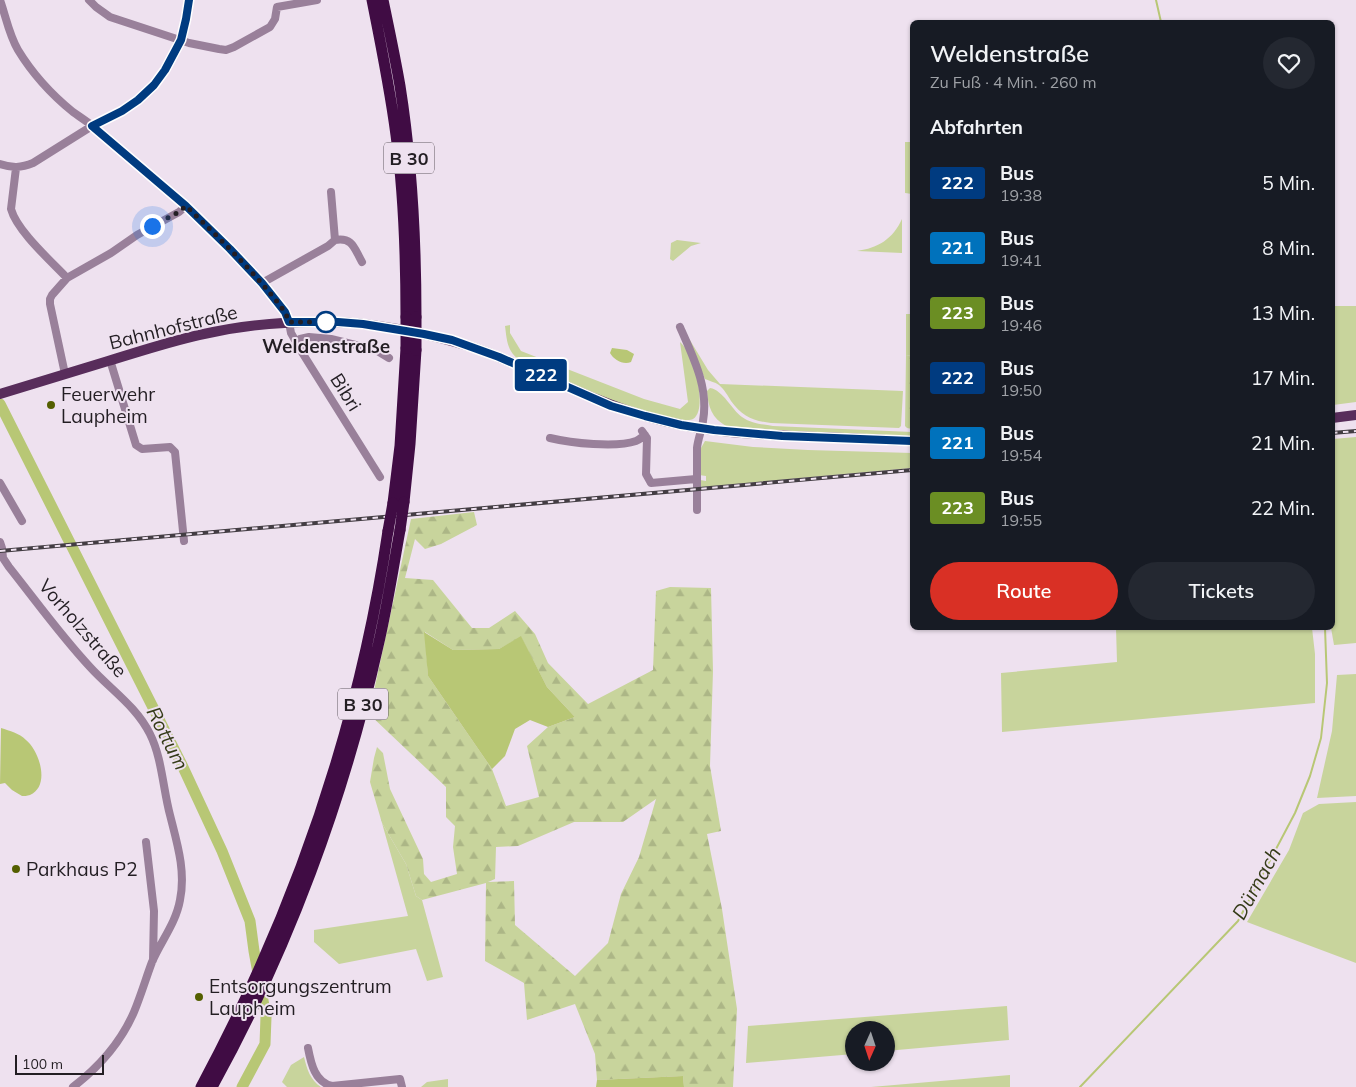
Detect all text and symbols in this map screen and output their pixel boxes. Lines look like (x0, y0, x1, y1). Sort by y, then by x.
button: heart (1263, 37, 1315, 89)
text: Weldenstraße (930, 38, 1089, 68)
text: Zu Fuß · 4 Min. · 260 m (930, 72, 1096, 92)
text: Abfahrten (930, 115, 1023, 139)
road number: B 30 (384, 142, 434, 174)
text: Bus (1000, 161, 1034, 185)
text: 222 (941, 171, 974, 194)
text: 5 Min. (1262, 171, 1315, 195)
text: 19:38 (1000, 185, 1042, 205)
your location (140, 214, 165, 239)
text: Bus (1000, 226, 1034, 250)
text: 221 (941, 236, 974, 259)
text: 8 Min. (1262, 236, 1315, 260)
text: 19:41 (1000, 250, 1042, 270)
text: Bus (1000, 291, 1034, 315)
street label: Bahnhofstraße (106, 299, 240, 355)
text: 223 (941, 301, 974, 324)
text: 13 Min. (1251, 301, 1315, 325)
marker: Weldenstraße (315, 311, 337, 333)
text: 19:46 (1000, 315, 1042, 335)
place label: Weldenstraße (262, 334, 390, 358)
text: Bus (1000, 356, 1034, 380)
line badge: 222 (512, 359, 570, 391)
text: 222 (525, 363, 557, 386)
text: 222 (941, 366, 974, 389)
text: 17 Min. (1251, 366, 1315, 390)
street label: Bibri (325, 369, 367, 415)
text: 19:50 (1000, 380, 1042, 400)
place label: Feuerwehr Laupheim (61, 382, 155, 428)
marker: Feuerwehr Laupheim (45, 399, 57, 411)
text: Bus (1000, 421, 1034, 445)
text: 221 (941, 431, 974, 454)
text: 21 Min. (1251, 431, 1315, 455)
text: 19:54 (1000, 445, 1042, 465)
text: Bus (1000, 486, 1034, 510)
text: 223 (941, 496, 974, 519)
text: 22 Min. (1251, 496, 1315, 520)
text: 19:55 (1000, 510, 1042, 530)
button: Route (930, 562, 1118, 620)
button: Tickets (1128, 562, 1315, 620)
street label: Vorholzstraße (34, 574, 132, 682)
road number: B 30 (338, 689, 388, 720)
water label: Rottum (141, 702, 195, 774)
water label: Dürnach (1226, 842, 1286, 924)
place label: Parkhaus P2 (26, 857, 138, 881)
marker: Parkhaus P2 (10, 863, 22, 875)
place label: Entsorgungszentrum Laupheim (209, 974, 392, 1020)
marker: Entsorgungszentrum Laupheim (193, 991, 205, 1003)
north arrow (845, 1021, 895, 1071)
map controls (845, 1021, 895, 1071)
scale bar (15, 1052, 104, 1075)
text: 100 m (22, 1055, 63, 1073)

